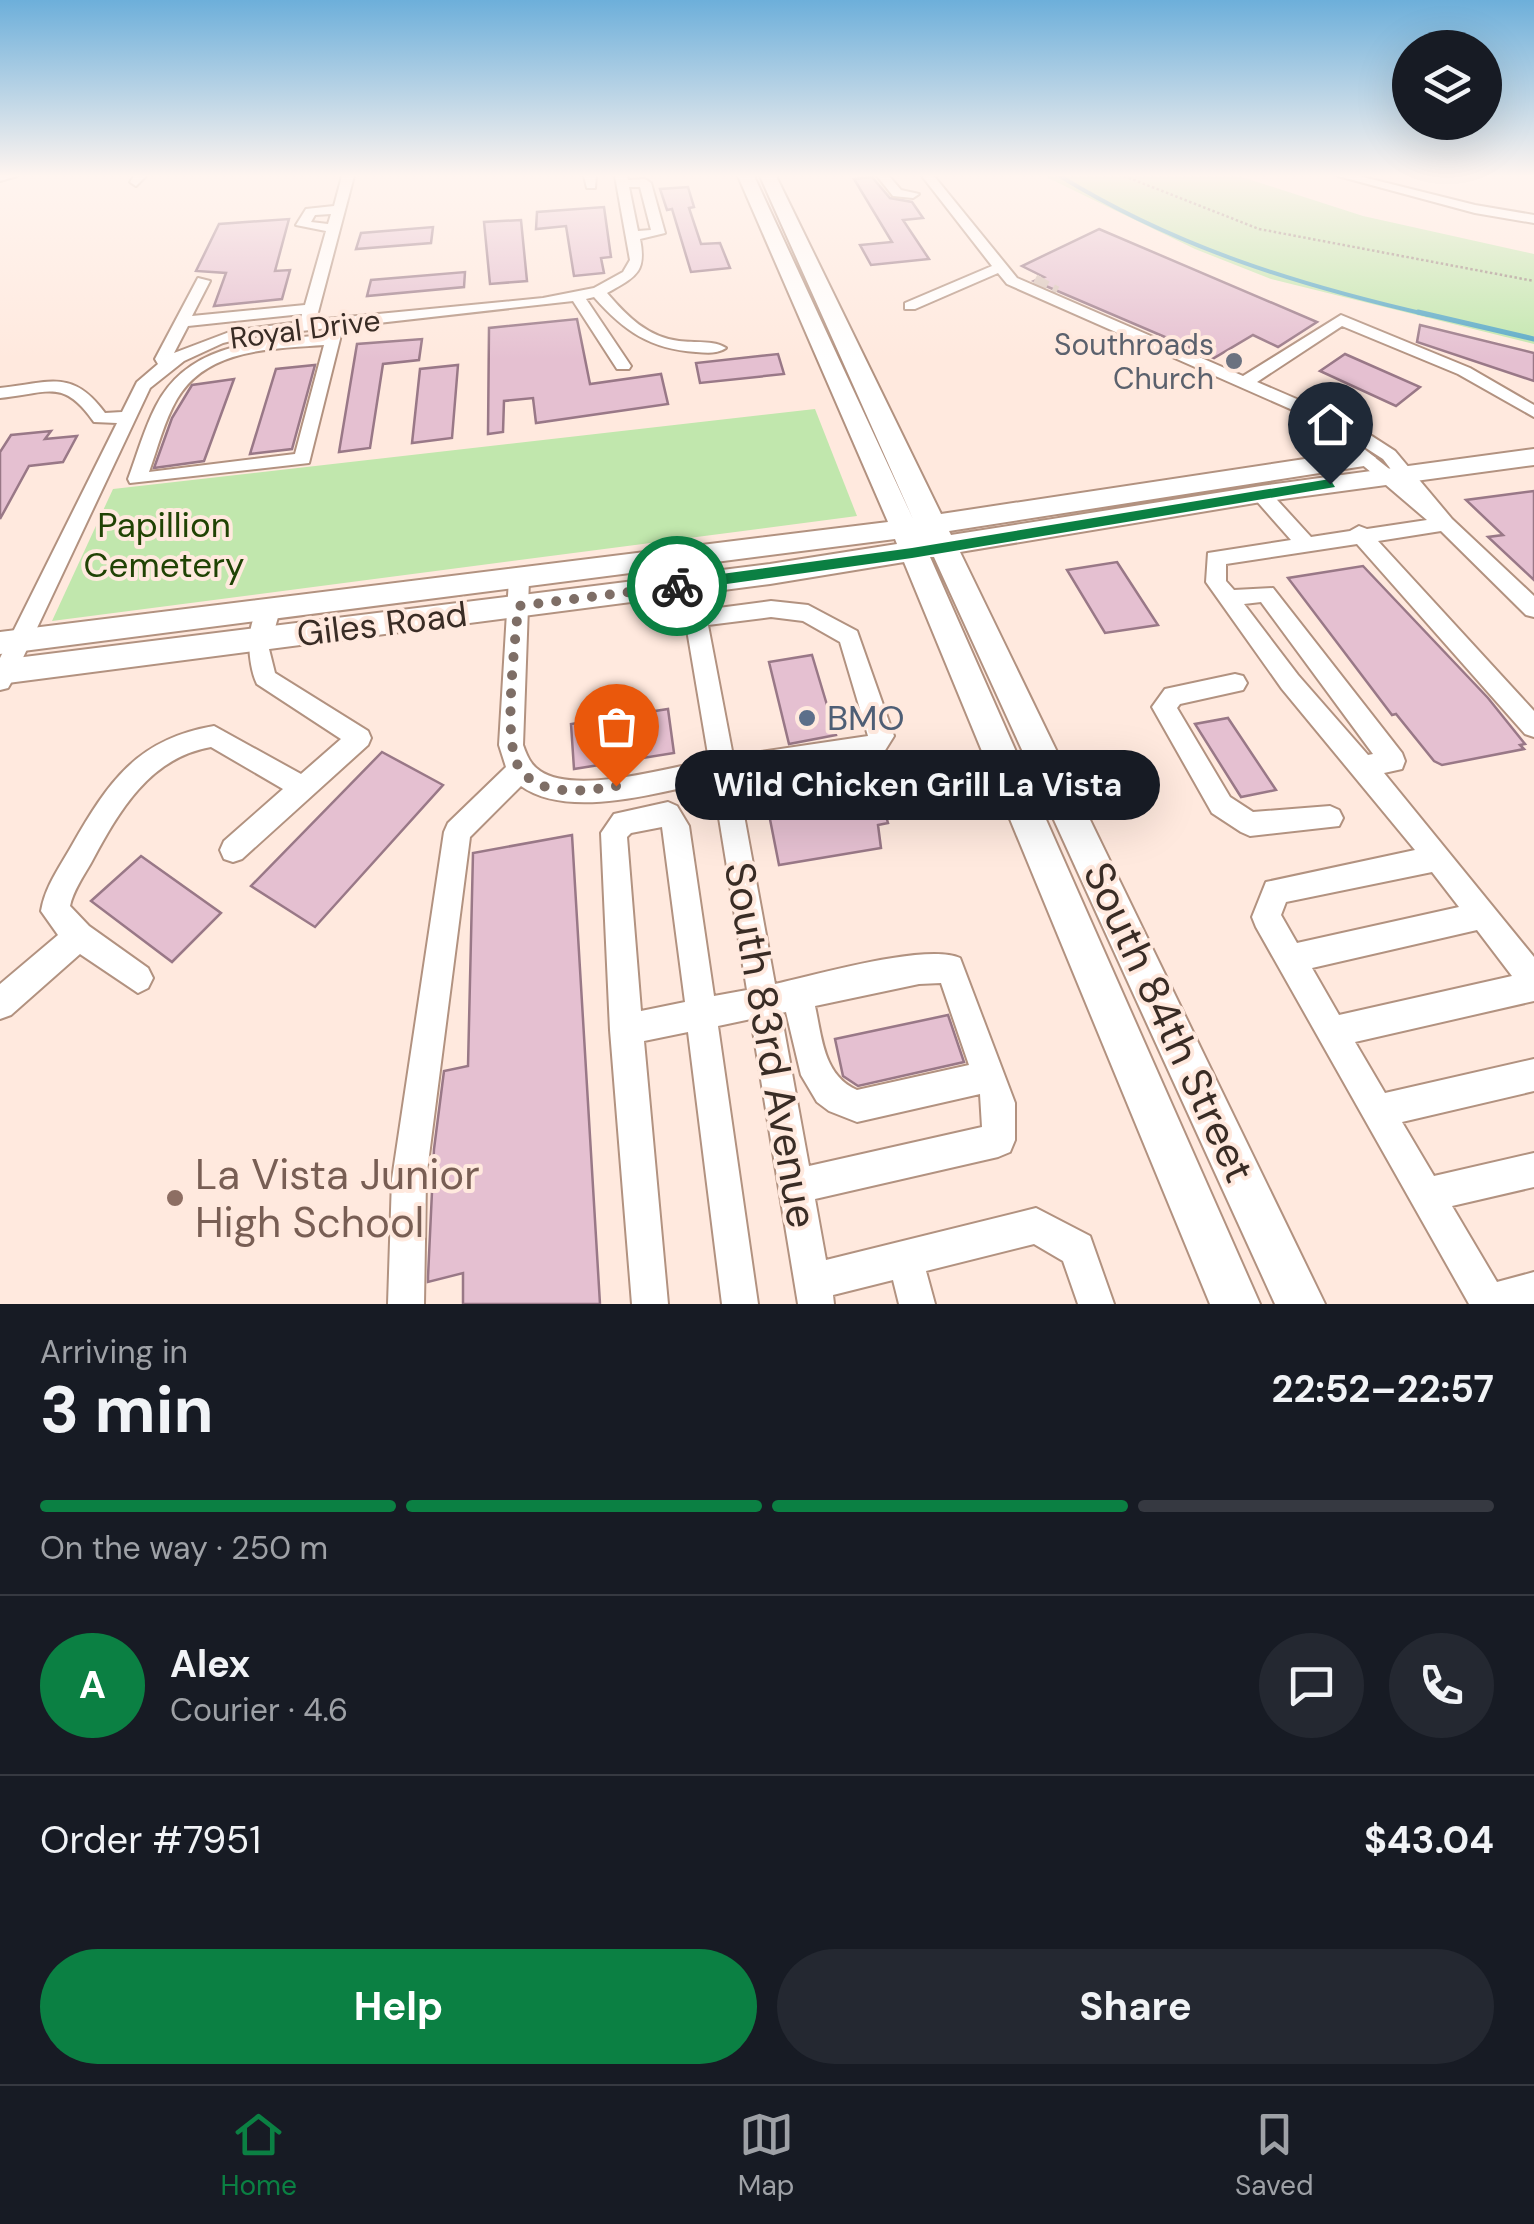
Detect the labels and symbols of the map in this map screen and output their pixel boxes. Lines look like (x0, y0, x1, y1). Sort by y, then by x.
street label: Royal Drive (228, 300, 382, 358)
place label: Southroads Church (1054, 325, 1214, 398)
marker: Southroads Church (1223, 350, 1245, 372)
pin (1288, 382, 1373, 485)
park label: Papillion Cemetery (84, 502, 244, 588)
courier (627, 536, 727, 636)
street label: Giles Road (294, 591, 470, 657)
pin (574, 684, 659, 787)
place label: BMO (827, 695, 905, 741)
marker: BMO (796, 707, 818, 729)
callout: Wild Chicken Grill La Vista (676, 751, 1161, 821)
street label: South 84th Street (1071, 853, 1267, 1191)
street label: South 83rd Avenue (712, 858, 830, 1232)
place label: La Vista Junior High School (195, 1147, 480, 1250)
marker: La Vista Junior High School (164, 1187, 186, 1209)

